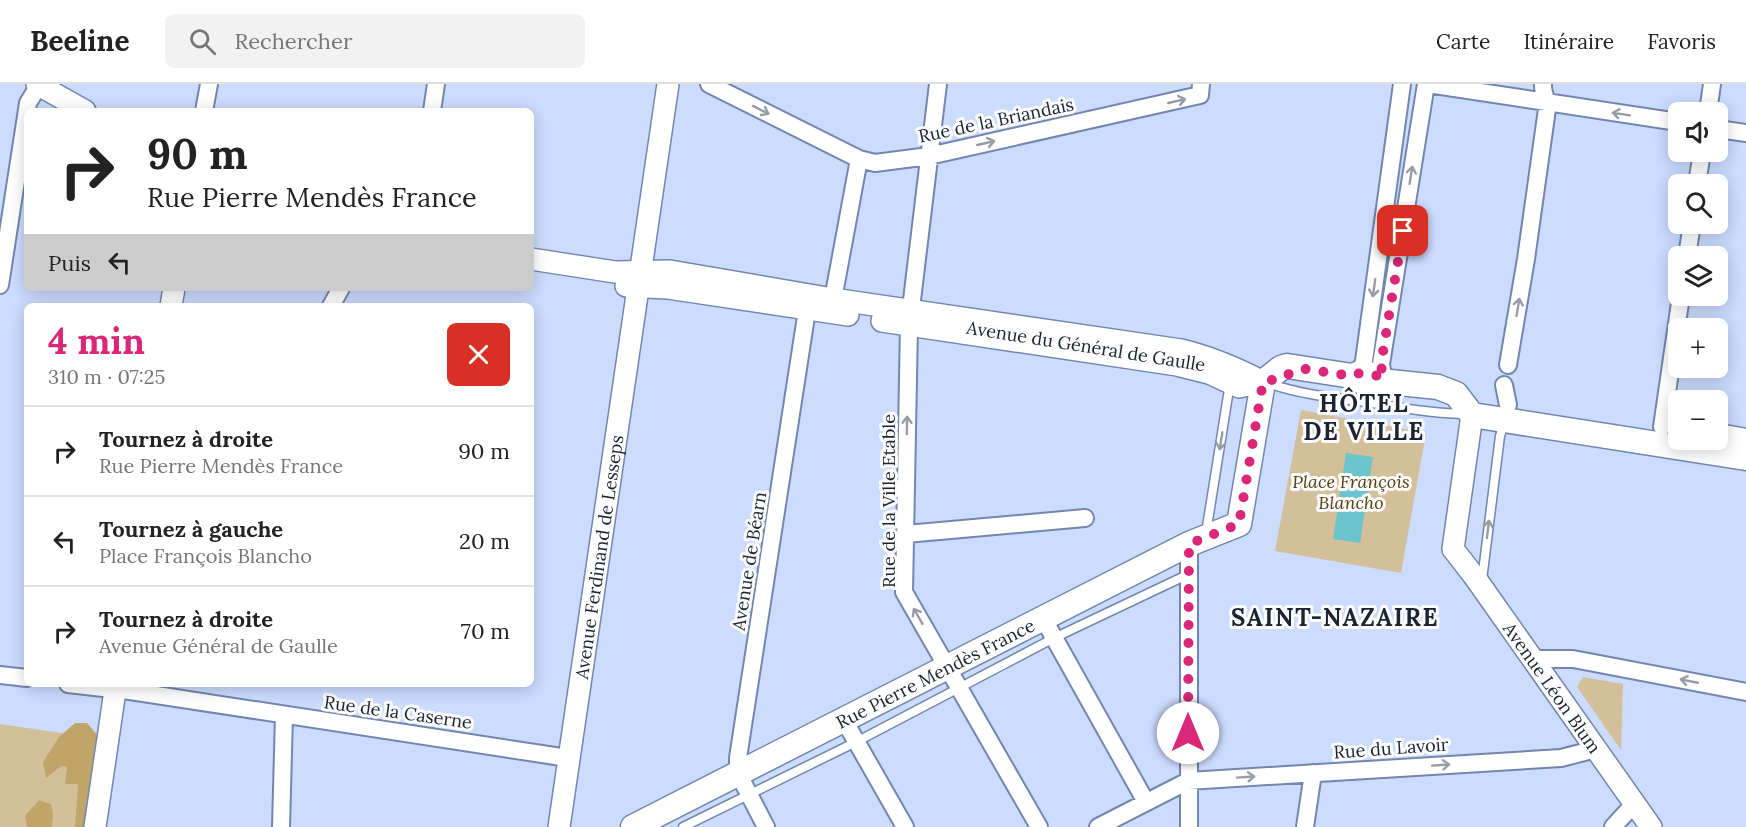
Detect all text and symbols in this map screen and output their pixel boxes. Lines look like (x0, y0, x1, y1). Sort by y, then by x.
search box (165, 14, 585, 68)
text: Beeline (30, 23, 129, 59)
icon: search (186, 25, 219, 58)
text: Rechercher (234, 27, 352, 55)
text: Carte (1436, 28, 1490, 55)
text: Itinéraire (1523, 28, 1614, 55)
text: Favoris (1647, 28, 1716, 55)
street label: Rue de la Briandais (916, 92, 1076, 148)
one-way arrow (1167, 94, 1186, 106)
map controls (1668, 102, 1728, 450)
button: sound (1668, 102, 1728, 162)
one-way arrow (752, 104, 769, 116)
one-way arrow (1611, 108, 1631, 119)
text: 90 m (147, 127, 248, 181)
icon: right (48, 132, 126, 210)
one-way arrow (976, 137, 996, 148)
one-way arrow (1406, 165, 1417, 185)
button: search (1668, 174, 1728, 234)
text: Rue Pierre Mendès France (147, 180, 477, 214)
pin (1377, 205, 1428, 256)
icon: arrive (1386, 214, 1419, 247)
icon: left (103, 246, 136, 279)
button: layers (1668, 246, 1728, 306)
text: Puis (48, 249, 91, 277)
one-way arrow (1368, 277, 1379, 297)
one-way arrow (1513, 298, 1524, 318)
street label: Avenue du Général de Gaulle (964, 316, 1207, 376)
text: 4 min (48, 318, 145, 364)
button: + (1668, 318, 1728, 378)
button: close (447, 323, 510, 386)
text: 310 m · 07:25 (48, 364, 165, 389)
district label: HÔTEL DE VILLE (1303, 387, 1425, 447)
button: − (1668, 390, 1728, 450)
street label: Rue de la Ville Etable (877, 414, 900, 588)
one-way arrow (901, 416, 913, 436)
text: Tournez à droite (99, 425, 273, 453)
one-way arrow (1215, 430, 1226, 450)
street label: Avenue Ferdinand de Lesseps (569, 433, 628, 681)
icon: right (48, 435, 81, 468)
text: 90 m (458, 437, 510, 465)
text: Rue Pierre Mendès France (99, 453, 343, 478)
park label: Place François Blancho (1292, 470, 1410, 514)
street label: Avenue de Béarn (727, 490, 771, 633)
text: Tournez à gauche (99, 515, 283, 543)
one-way arrow (1483, 519, 1494, 539)
icon: left (48, 525, 81, 558)
text: 20 m (459, 527, 510, 555)
text: Place François Blancho (99, 543, 312, 568)
district label: SAINT-NAZAIRE (1231, 602, 1439, 633)
text: Tournez à droite (99, 605, 273, 633)
one-way arrow (912, 608, 924, 625)
street label: Rue Pierre Mendès France (832, 613, 1039, 733)
icon: right (48, 615, 81, 648)
text: 70 m (461, 617, 510, 645)
street label: Avenue Léon Blum (1498, 617, 1607, 757)
text: Avenue Général de Gaulle (99, 633, 338, 658)
one-way arrow (1679, 675, 1699, 686)
street label: Rue de la Caserne (323, 690, 474, 734)
position arrow (1156, 701, 1220, 765)
street label: Rue du Lavoir (1333, 733, 1449, 763)
one-way arrow (1430, 759, 1450, 770)
one-way arrow (1236, 771, 1256, 782)

